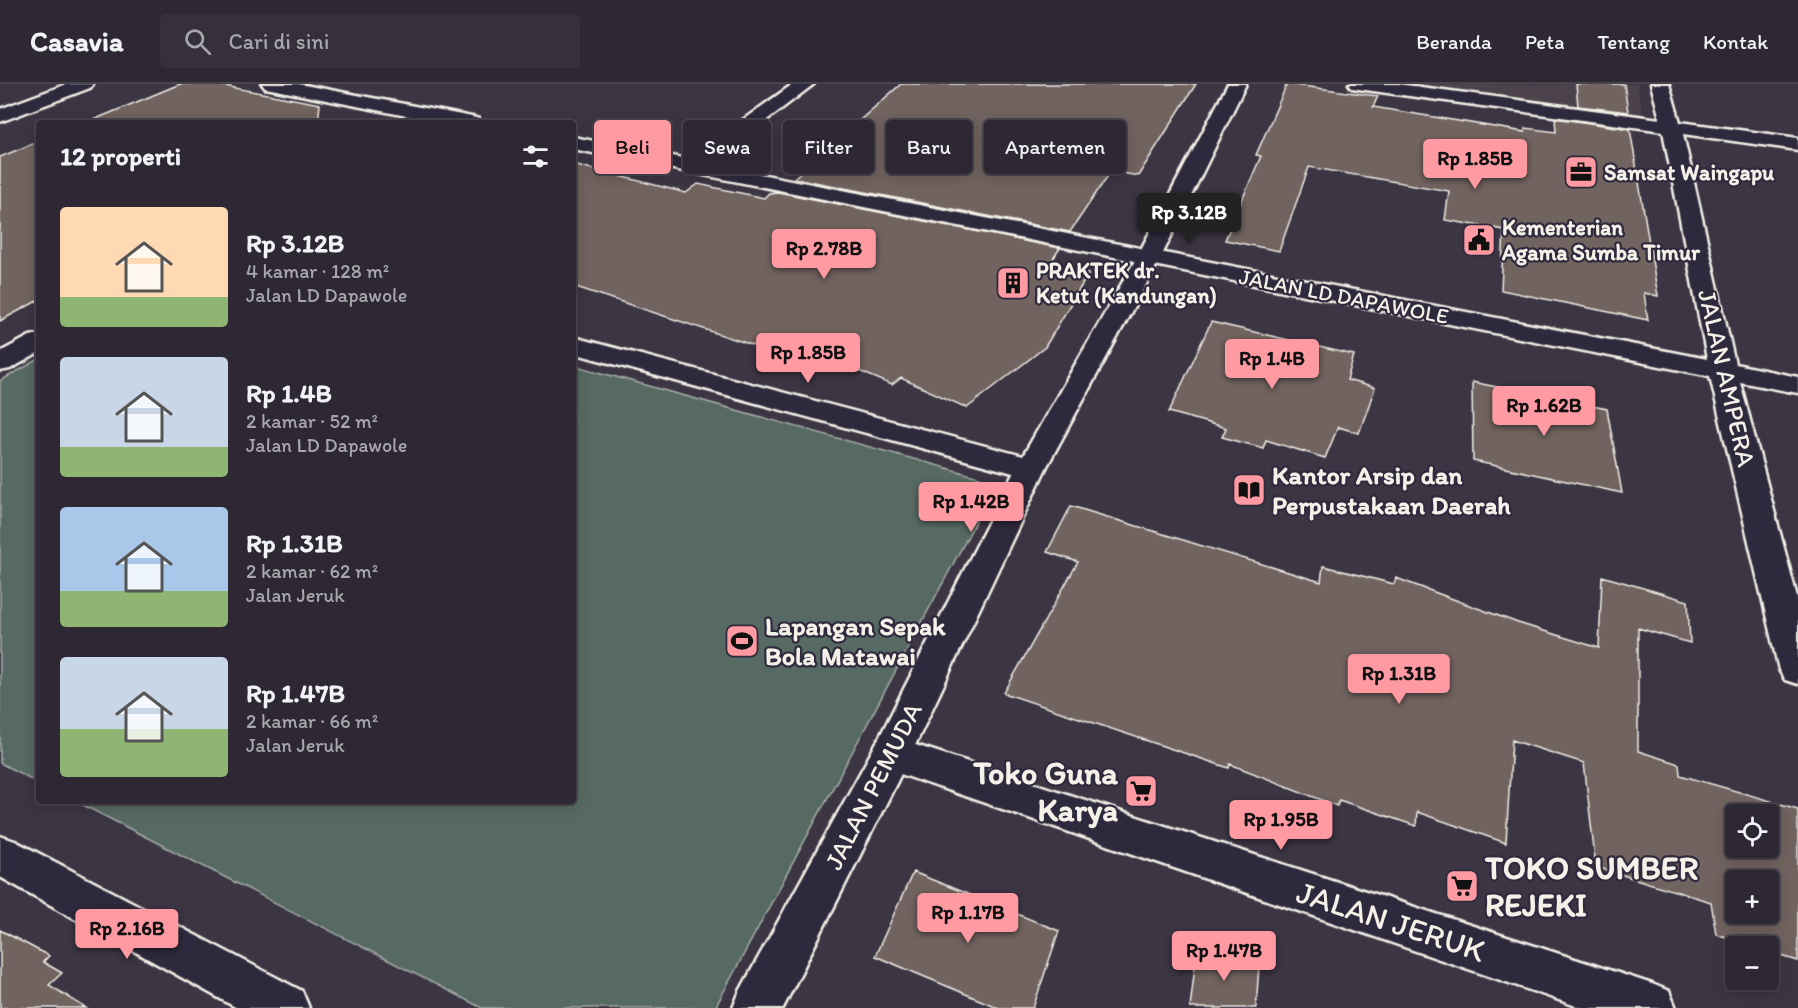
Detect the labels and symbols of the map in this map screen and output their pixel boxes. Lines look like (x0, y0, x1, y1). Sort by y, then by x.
pin: Rp 1.85B (1413, 139, 1537, 190)
office icon: Samsat Waingapu (1563, 154, 1599, 190)
place label: Samsat Waingapu (1604, 159, 1775, 186)
pin: Rp 3.12B (1127, 193, 1251, 244)
place label: Kementerian Agama Sumba Timur (1501, 214, 1701, 266)
public building icon: Kementerian Agama Sumba Timur (1461, 222, 1497, 258)
pin: Rp 2.78B (762, 229, 886, 280)
place label: PRAKTEK dr. Ketut (Kandungan) (1036, 257, 1217, 309)
street label: JALAN LD DAPAWOLE (1237, 263, 1451, 330)
building icon: PRAKTEK dr. Ketut (Kandungan) (995, 265, 1031, 301)
street label: JALAN AMPERA (1691, 286, 1763, 470)
pin: Rp 1.85B (746, 333, 870, 384)
pin: Rp 1.4B (1217, 339, 1327, 390)
pin: Rp 1.62B (1482, 386, 1606, 437)
place label: Kantor Arsip dan Perpustakaan Daerah (1272, 459, 1511, 521)
library icon: Kantor Arsip dan Perpustakaan Daerah (1231, 472, 1267, 508)
pin: Rp 1.42B (909, 482, 1033, 533)
place label: Lapangan Sepak Bola Matawai (765, 610, 946, 672)
sports icon: Lapangan Sepak Bola Matawai (724, 623, 760, 659)
pin: Rp 1.31B (1337, 654, 1461, 705)
street label: JALAN PEMUDA (817, 697, 929, 875)
place label: Toko Guna Karya (972, 754, 1118, 829)
supermarket icon: Toko Guna Karya (1123, 773, 1159, 809)
pin: Rp 1.95B (1219, 800, 1343, 851)
place label: TOKO SUMBER REJEKI (1484, 849, 1698, 924)
supermarket icon: TOKO SUMBER REJEKI (1444, 868, 1480, 904)
street label: JALAN JERUK (1292, 873, 1491, 970)
pin: Rp 1.17B (906, 893, 1030, 944)
pin: Rp 2.16B (65, 909, 189, 960)
pin: Rp 1.47B (1162, 931, 1286, 982)

